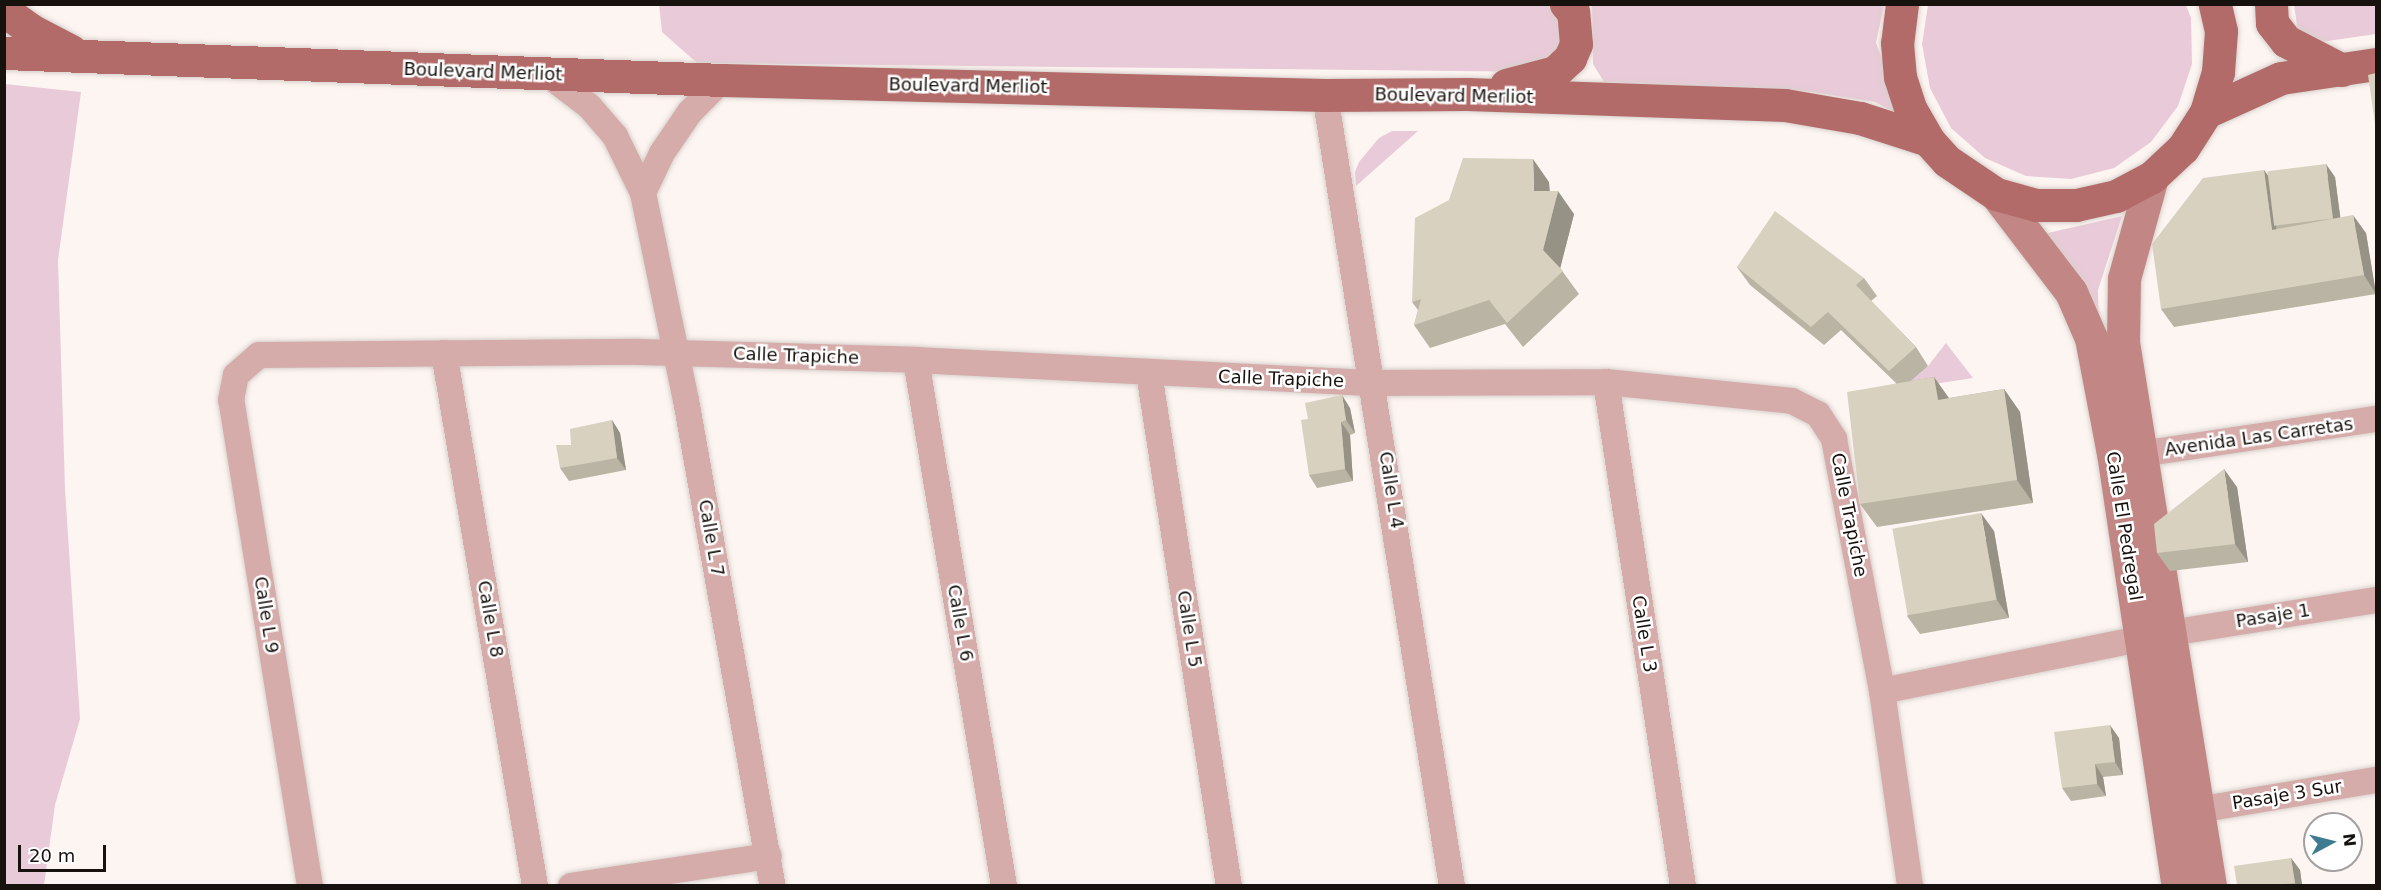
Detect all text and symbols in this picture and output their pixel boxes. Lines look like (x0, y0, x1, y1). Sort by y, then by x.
street label: Boulevard Merliot (403, 58, 563, 86)
street label: Boulevard Merliot (888, 74, 1048, 98)
street label: Boulevard Merliot (1374, 84, 1534, 108)
street label: Calle Trapiche (733, 343, 859, 369)
street label: Calle Trapiche (1218, 366, 1344, 392)
street label: Avenida Las Carretas (2163, 413, 2355, 461)
street label: Calle L 4 (1374, 450, 1408, 530)
street label: Calle El Pedregal (2102, 450, 2146, 602)
street label: Calle Trapiche (1826, 451, 1872, 579)
street label: Calle L 7 (694, 498, 728, 578)
street label: Calle L 9 (249, 575, 283, 655)
street label: Calle L 8 (473, 579, 507, 659)
street label: Calle L 6 (943, 583, 977, 663)
street label: Calle L 5 (1172, 589, 1206, 669)
street label: Calle L 3 (1627, 594, 1661, 674)
street label: Pasaje 1 (2234, 599, 2312, 633)
street label: Pasaje 3 Sur (2231, 776, 2343, 814)
north arrow (2303, 812, 2363, 872)
text: N (2339, 832, 2360, 848)
scale bar (21, 833, 110, 871)
text: 20 m (29, 845, 75, 866)

